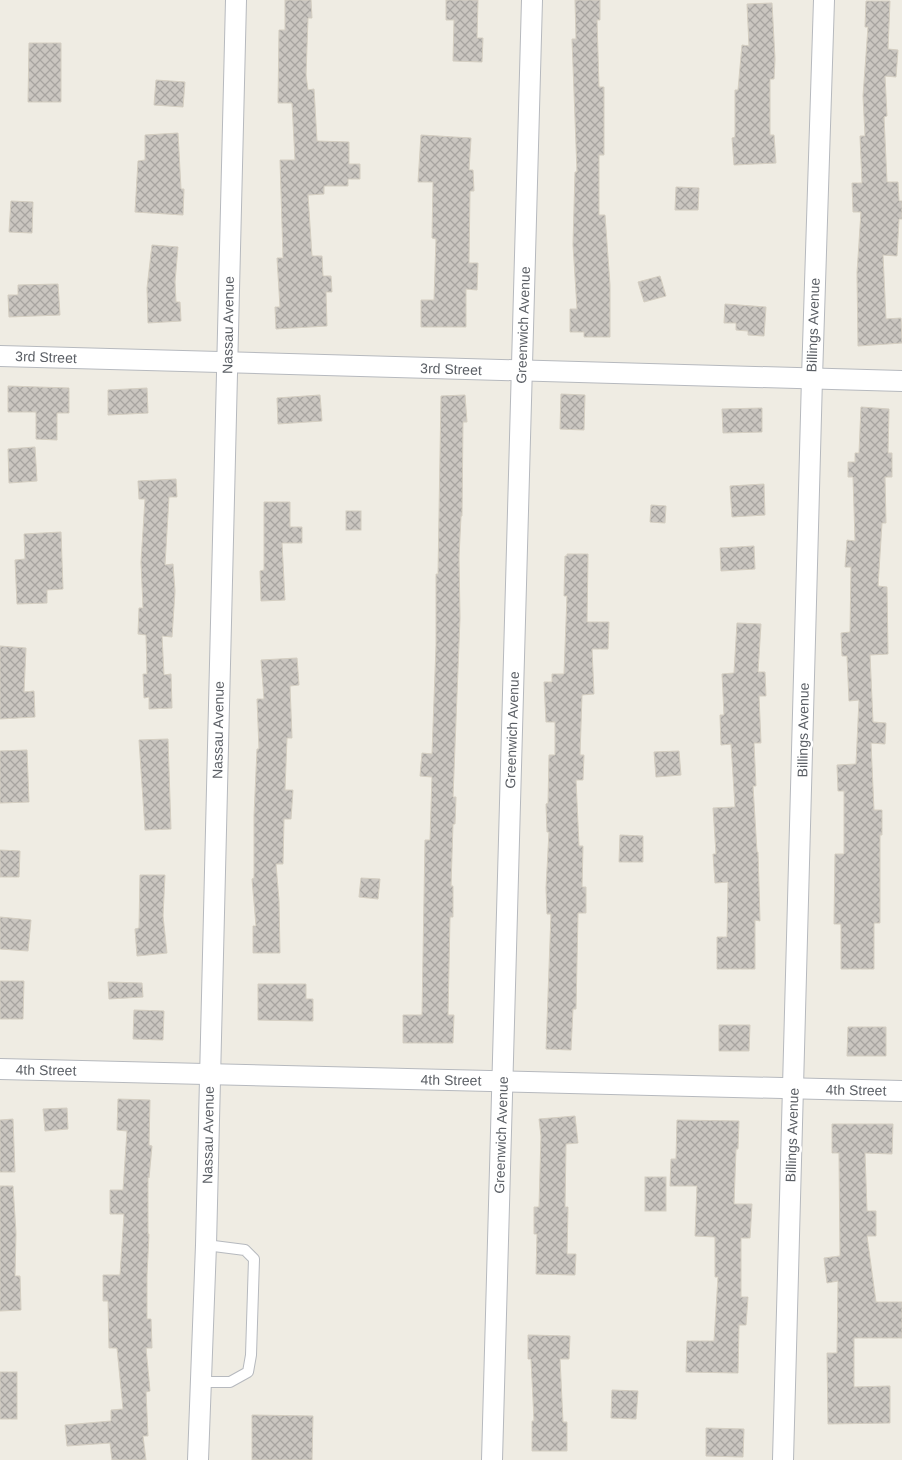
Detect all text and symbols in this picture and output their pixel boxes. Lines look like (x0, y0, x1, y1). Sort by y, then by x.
street label: Greenwich Avenue (513, 266, 533, 384)
street label: Nassau Avenue (219, 276, 237, 374)
street label: Billings Avenue (803, 277, 823, 373)
street label: 3rd Street (15, 348, 77, 366)
street label: 3rd Street (420, 360, 482, 378)
street label: Greenwich Avenue (502, 671, 522, 789)
street label: Nassau Avenue (209, 681, 227, 779)
street label: Billings Avenue (794, 682, 812, 777)
street label: 4th Street (16, 1061, 77, 1079)
street label: 4th Street (421, 1071, 482, 1089)
street label: Greenwich Avenue (491, 1076, 511, 1194)
street label: 4th Street (826, 1081, 887, 1099)
street label: Nassau Avenue (199, 1086, 217, 1184)
street label: Billings Avenue (782, 1087, 802, 1183)

